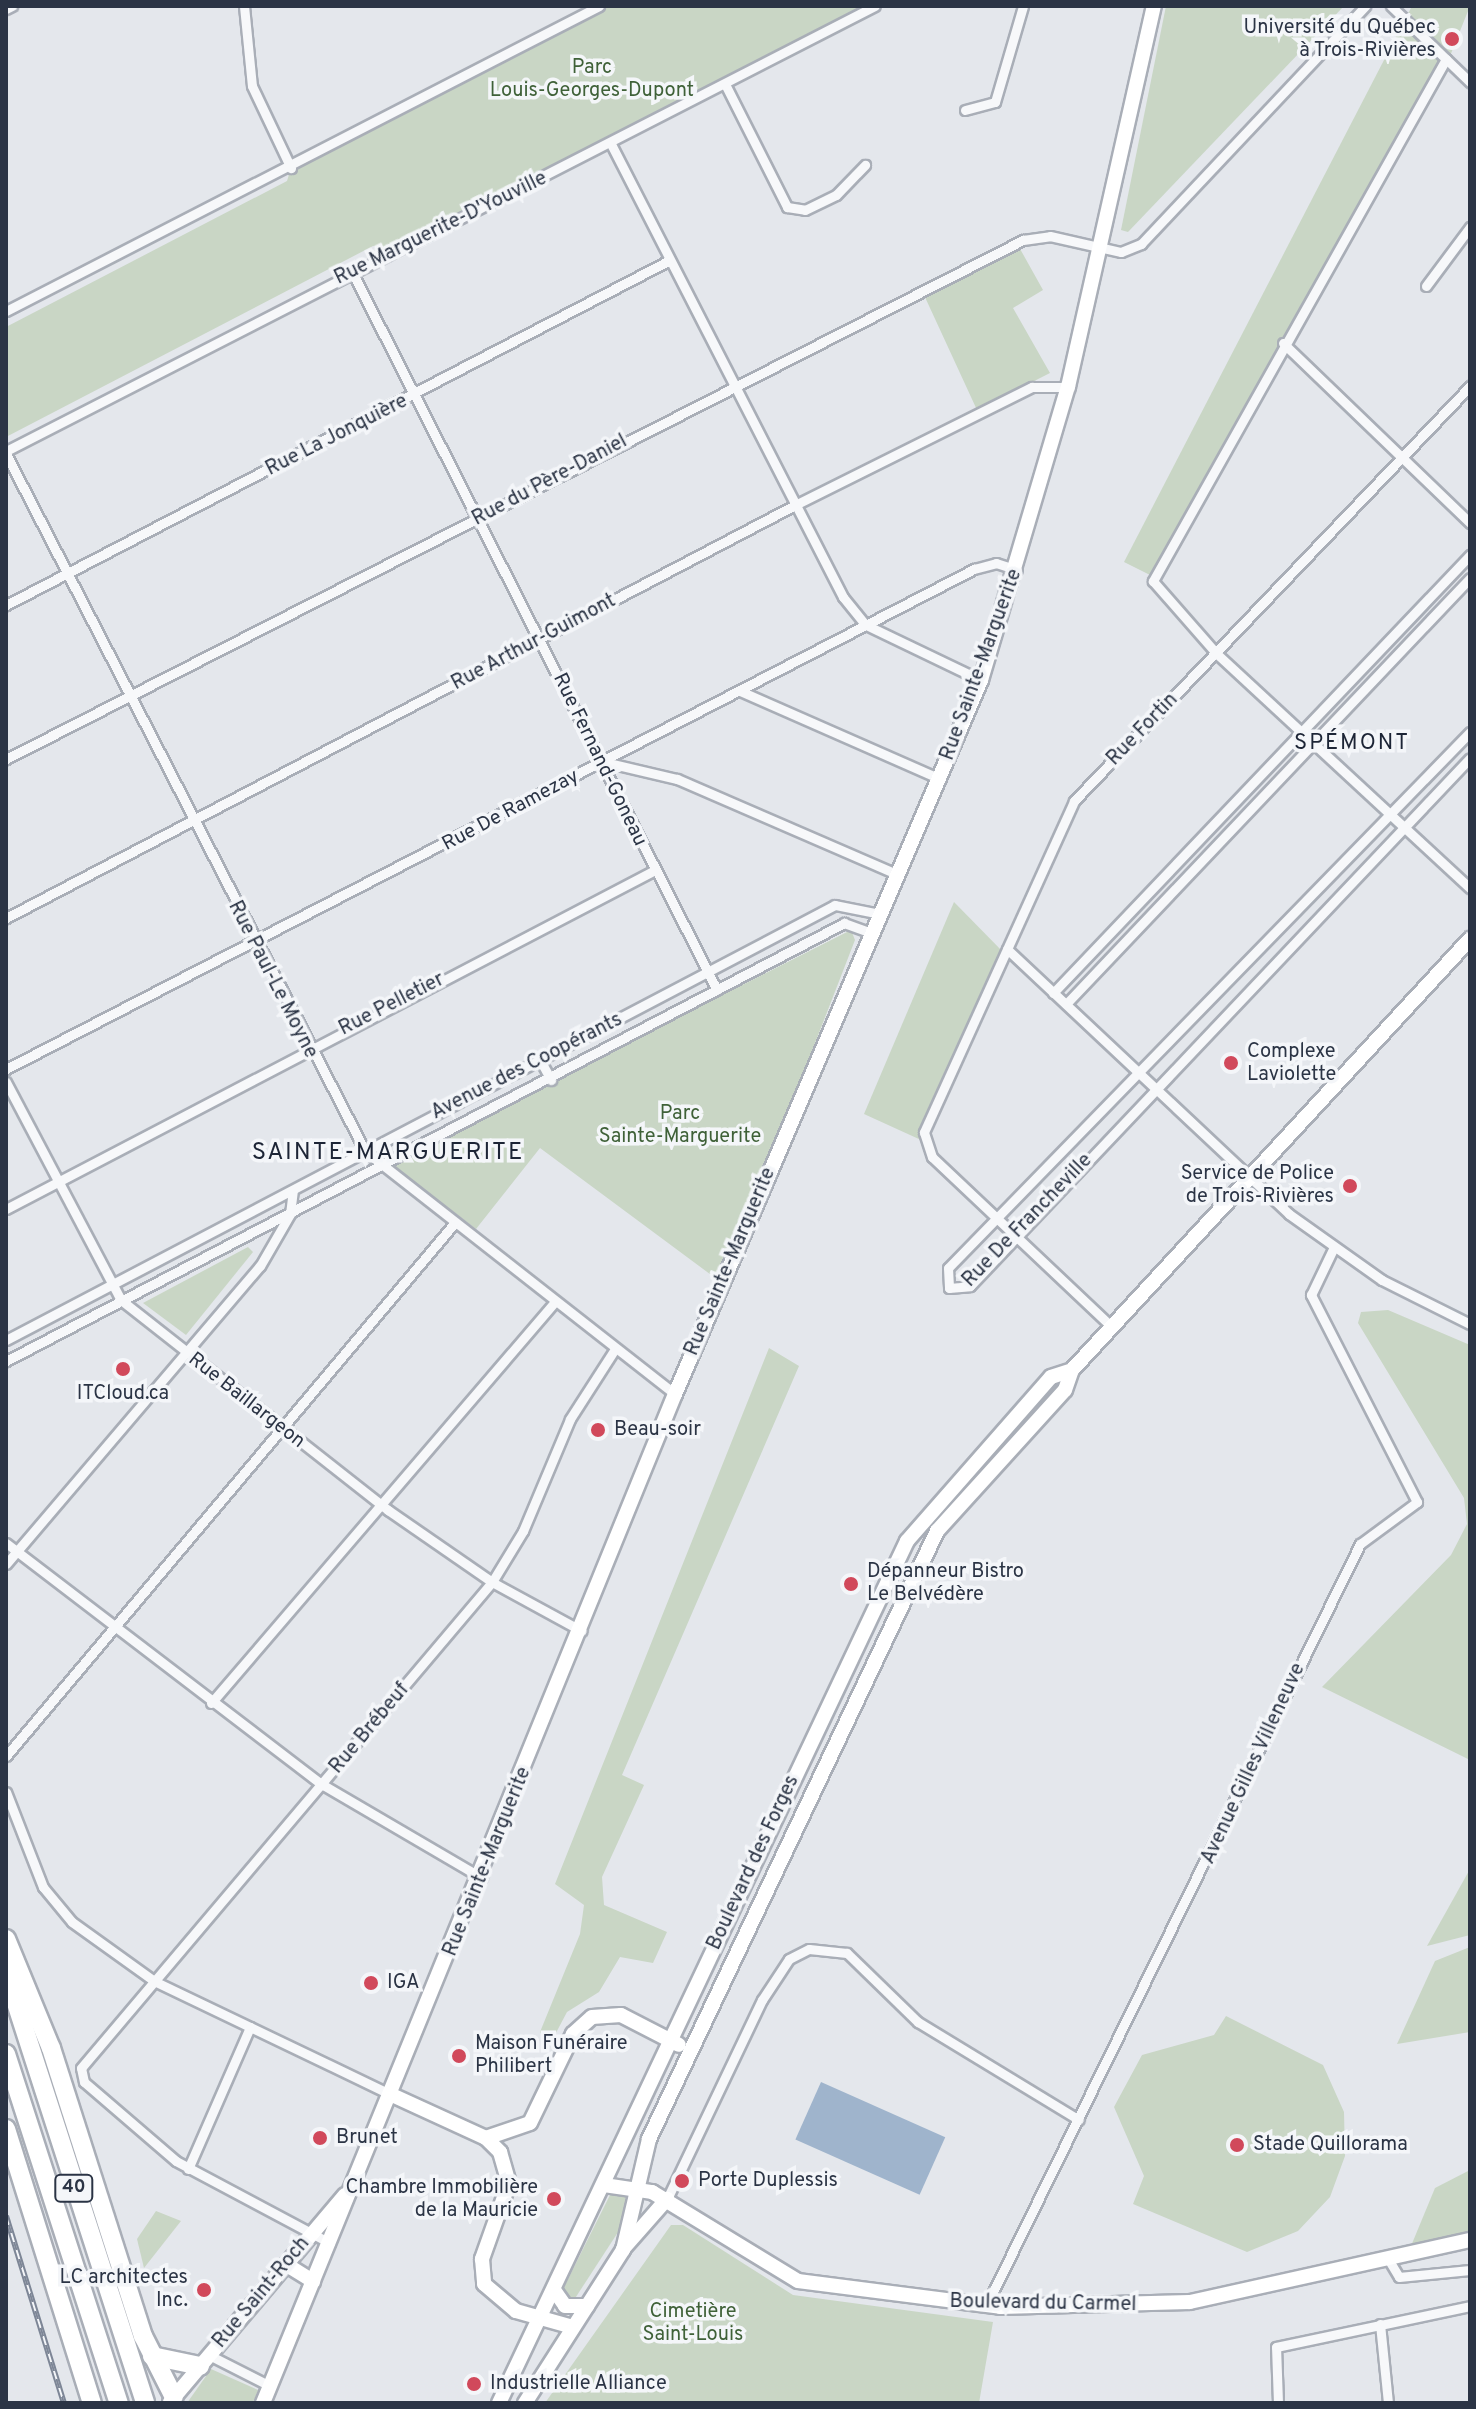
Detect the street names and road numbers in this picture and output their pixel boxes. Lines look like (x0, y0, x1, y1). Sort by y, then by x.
street label: Rue Marguerite-D'Youville (331, 167, 551, 291)
street label: Rue La Jonquière (262, 390, 412, 482)
street label: Rue du Père-Daniel (468, 430, 632, 532)
street label: Rue Sainte-Marguerite (936, 566, 1028, 764)
street label: Rue Arthur-Guimont (447, 589, 621, 697)
street label: Rue Fernand-Goneau (547, 670, 651, 850)
street label: Rue Fortin (1102, 689, 1184, 771)
street label: Rue De Ramezay (439, 765, 583, 857)
street label: Rue Paul-Le Moyne (222, 897, 322, 1063)
street label: Rue Pelletier (335, 968, 449, 1042)
street label: Avenue des Coopérants (427, 1008, 627, 1126)
street label: Rue De Francheville (958, 1149, 1098, 1293)
street label: Rue Sainte-Marguerite (680, 1164, 782, 1360)
street label: Rue Baillargeon (183, 1348, 309, 1454)
street label: Avenue Gilles Villeneuve (1197, 1659, 1311, 1869)
street label: Rue Brébeuf (325, 1679, 415, 1779)
street label: Rue Sainte-Marguerite (439, 1764, 537, 1960)
street label: Boulevard des Forges (703, 1772, 805, 1954)
road number: 40 (54, 2174, 94, 2202)
street label: Rue Saint-Roch (208, 2232, 316, 2354)
street label: Boulevard du Carmel (949, 2290, 1137, 2318)

